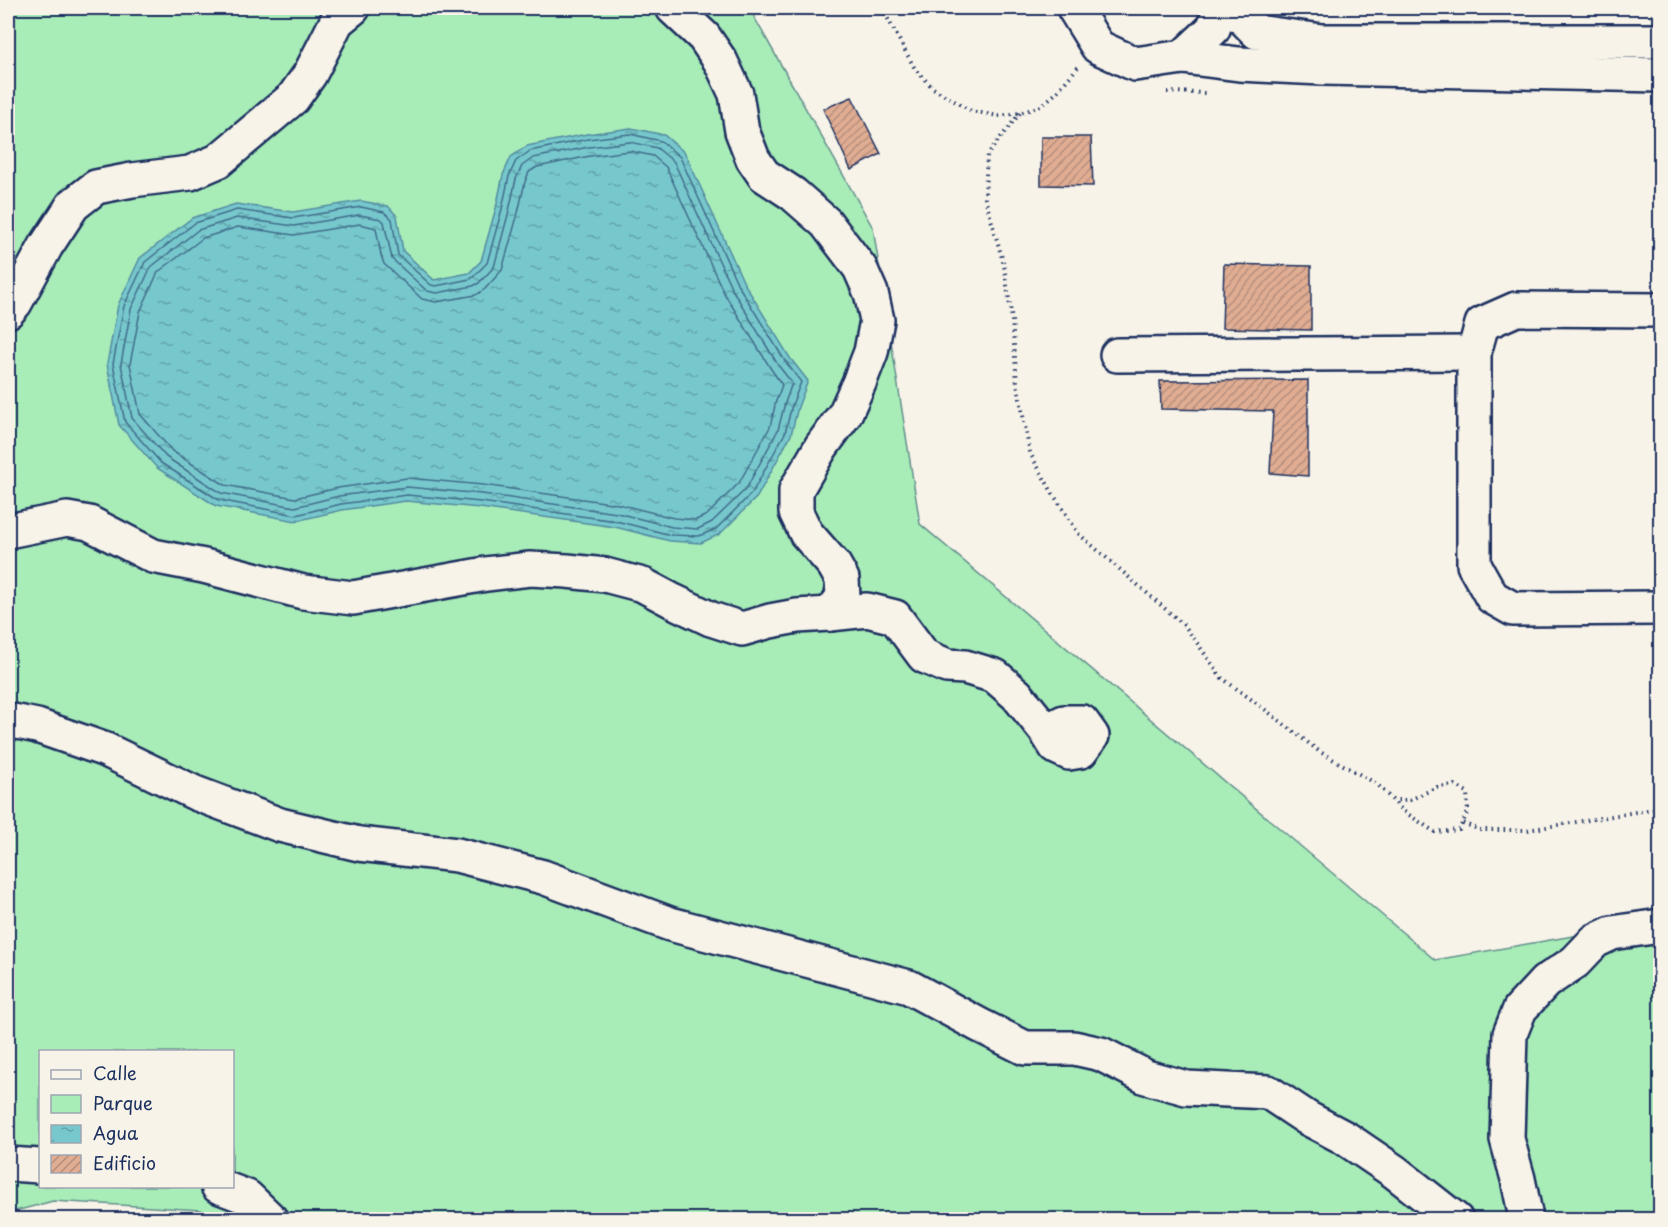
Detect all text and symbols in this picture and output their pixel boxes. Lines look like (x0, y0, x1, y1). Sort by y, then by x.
legend (39, 1050, 234, 1188)
text: Calle (93, 1059, 137, 1086)
text: Parque (93, 1089, 153, 1116)
text: Agua (93, 1119, 139, 1146)
text: Edificio (93, 1149, 156, 1176)

